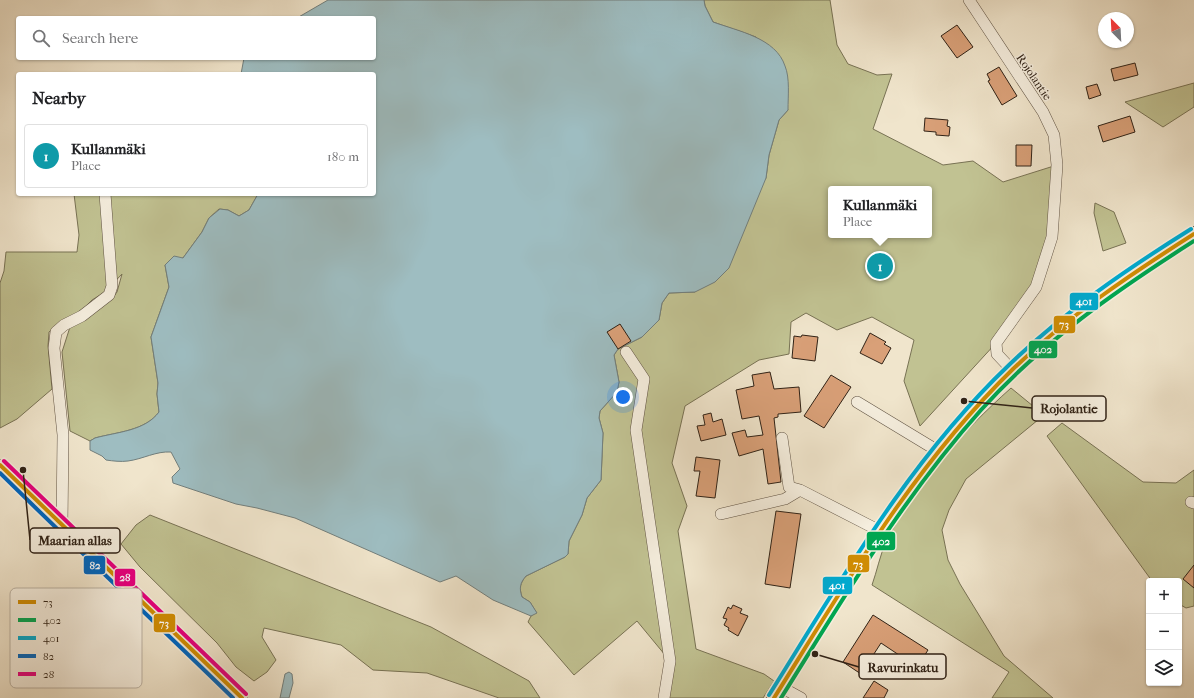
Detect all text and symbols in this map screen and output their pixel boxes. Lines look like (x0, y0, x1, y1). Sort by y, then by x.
north arrow (1098, 12, 1134, 48)
search box (16, 16, 376, 60)
icon: search (30, 27, 52, 49)
text: Search here (62, 29, 138, 47)
street label: Rojolantie (1013, 51, 1055, 103)
text: Nearby (32, 88, 86, 108)
text: Kullanmäki (71, 140, 146, 158)
text: 1 (44, 149, 48, 164)
text: 180 m (327, 149, 359, 164)
text: Place (71, 158, 101, 173)
popup (828, 186, 932, 238)
text: Kullanmäki (843, 196, 917, 214)
text: Place (843, 214, 872, 229)
pin: 1 (867, 251, 893, 281)
line badge: 401 (1069, 292, 1099, 311)
text: 401 (1075, 295, 1092, 308)
line badge: 73 (1053, 315, 1076, 334)
text: 73 (1058, 318, 1069, 331)
line badge: 402 (1028, 340, 1058, 359)
text: 402 (1033, 343, 1052, 356)
your location (613, 387, 633, 407)
callout: Rojolantie (1032, 396, 1106, 421)
text: Rojolantie (1040, 401, 1098, 416)
callout: Maarian allas (30, 528, 120, 553)
line badge: 402 (866, 531, 896, 551)
text: Maarian allas (37, 533, 112, 548)
text: 402 (871, 535, 890, 548)
line badge: 73 (847, 554, 870, 573)
line badge: 82 (83, 555, 106, 575)
text: 73 (852, 558, 863, 571)
text: 82 (89, 559, 101, 572)
line badge: 28 (114, 568, 136, 587)
text: 28 (119, 571, 131, 584)
line badge: 401 (822, 576, 853, 595)
map controls (1146, 578, 1182, 686)
button: + (1146, 578, 1182, 614)
text: 401 (828, 579, 845, 592)
legend (10, 588, 142, 688)
text: 73 (43, 596, 53, 609)
line badge: 73 (153, 613, 176, 633)
text: 402 (43, 614, 62, 627)
button: − (1146, 614, 1182, 650)
text: 73 (158, 617, 169, 630)
text: 401 (43, 632, 59, 645)
text: 82 (43, 650, 55, 663)
button: layers (1146, 650, 1182, 686)
callout: Ravurinkatu (859, 654, 946, 679)
text: Ravurinkatu (868, 660, 939, 675)
text: 28 (43, 668, 54, 681)

